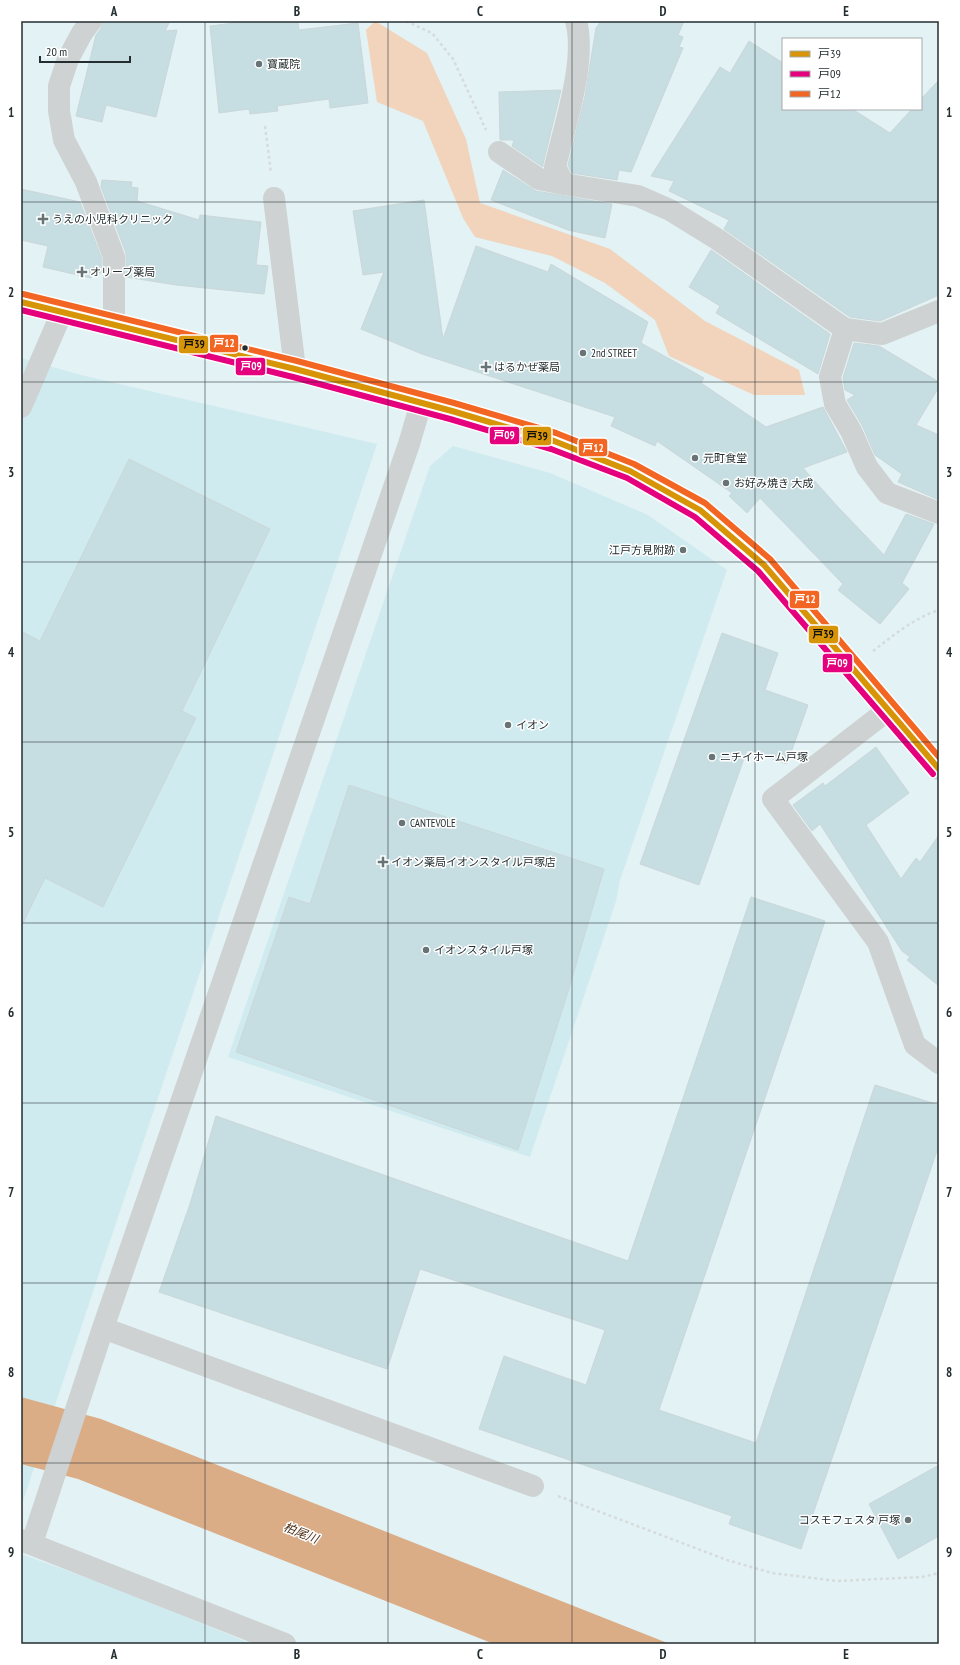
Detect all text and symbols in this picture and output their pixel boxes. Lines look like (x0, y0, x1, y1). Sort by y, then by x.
text: A (110, 3, 118, 20)
text: B (294, 3, 300, 20)
text: C (477, 3, 483, 20)
text: D (660, 3, 667, 20)
text: E (843, 3, 849, 20)
scale bar (40, 38, 130, 64)
legend (782, 38, 922, 110)
text: 20 m (46, 44, 67, 59)
text: 戸39 (818, 46, 841, 61)
place label: 寶蔵院 (267, 57, 300, 71)
marker: 寶蔵院 (254, 59, 264, 69)
text: 戸09 (818, 66, 841, 81)
text: 戸12 (818, 86, 841, 101)
text: 1 (8, 104, 14, 121)
text: 1 (946, 104, 952, 121)
place label: うえの小児科クリニック (52, 212, 173, 226)
marker: うえの小児科クリニック (37, 213, 49, 225)
place label: オリーブ薬局 (90, 265, 155, 279)
marker: オリーブ薬局 (77, 267, 87, 277)
text: 2 (8, 284, 14, 301)
text: 2 (946, 284, 952, 301)
line badge: 戸12 (209, 334, 239, 353)
line badge: 戸39 (178, 335, 209, 354)
text: 戸12 (213, 336, 235, 350)
text: 戸39 (183, 337, 205, 351)
unlabelled marker (240, 343, 250, 353)
place label: 2nd STREET (591, 346, 637, 360)
marker: 2nd STREET (578, 348, 588, 358)
line badge: 戸09 (235, 357, 266, 376)
text: 戸09 (240, 359, 262, 373)
place label: はるかぜ薬局 (494, 360, 560, 374)
marker: はるかぜ薬局 (481, 362, 491, 372)
line badge: 戸09 (489, 426, 520, 445)
line badge: 戸39 (522, 426, 552, 446)
text: 戸09 (493, 428, 515, 442)
text: 戸39 (526, 429, 548, 443)
line badge: 戸12 (578, 438, 608, 457)
text: 戸12 (582, 441, 604, 455)
place label: 元町食堂 (703, 451, 747, 465)
marker: 元町食堂 (690, 453, 700, 463)
text: 3 (8, 464, 14, 481)
text: 3 (946, 464, 952, 481)
place label: お好み焼き 大成 (734, 476, 813, 490)
marker: お好み焼き 大成 (721, 478, 731, 488)
place label: 江戸方見附跡 (609, 543, 675, 557)
marker: 江戸方見附跡 (678, 545, 688, 555)
line badge: 戸12 (789, 590, 820, 609)
text: 戸12 (794, 592, 816, 606)
line badge: 戸39 (808, 625, 839, 644)
text: 戸39 (812, 627, 834, 641)
text: 4 (8, 644, 15, 661)
text: 4 (946, 644, 953, 661)
line badge: 戸09 (822, 653, 853, 673)
text: 戸09 (826, 656, 848, 670)
place label: イオン (516, 718, 549, 732)
marker: イオン (503, 720, 513, 730)
place label: ニチイホーム戸塚 (720, 750, 808, 764)
marker: ニチイホーム戸塚 (707, 752, 717, 762)
place label: CANTEVOLE (410, 816, 456, 830)
marker: CANTEVOLE (397, 818, 407, 828)
text: 5 (8, 824, 14, 841)
text: 5 (946, 824, 952, 841)
place label: イオン薬局イオンスタイル戸塚店 (391, 855, 556, 869)
marker: イオン薬局イオンスタイル戸塚店 (378, 857, 388, 867)
place label: イオンスタイル戸塚 (434, 943, 533, 957)
marker: イオンスタイル戸塚 (421, 945, 431, 955)
text: 6 (8, 1004, 14, 1021)
text: 6 (946, 1004, 952, 1021)
text: 7 (8, 1184, 14, 1201)
text: 7 (946, 1184, 952, 1201)
text: 8 (8, 1364, 14, 1381)
text: 8 (946, 1364, 952, 1381)
place label: コスモフェスタ 戸塚 (799, 1513, 900, 1527)
marker: コスモフェスタ 戸塚 (903, 1515, 913, 1525)
water label: 柏尾川 (282, 1519, 323, 1547)
text: 9 (8, 1544, 14, 1561)
text: 9 (946, 1544, 952, 1561)
text: A (110, 1646, 118, 1663)
text: B (294, 1646, 300, 1663)
text: C (477, 1646, 483, 1663)
text: D (660, 1646, 667, 1663)
text: E (843, 1646, 849, 1663)

